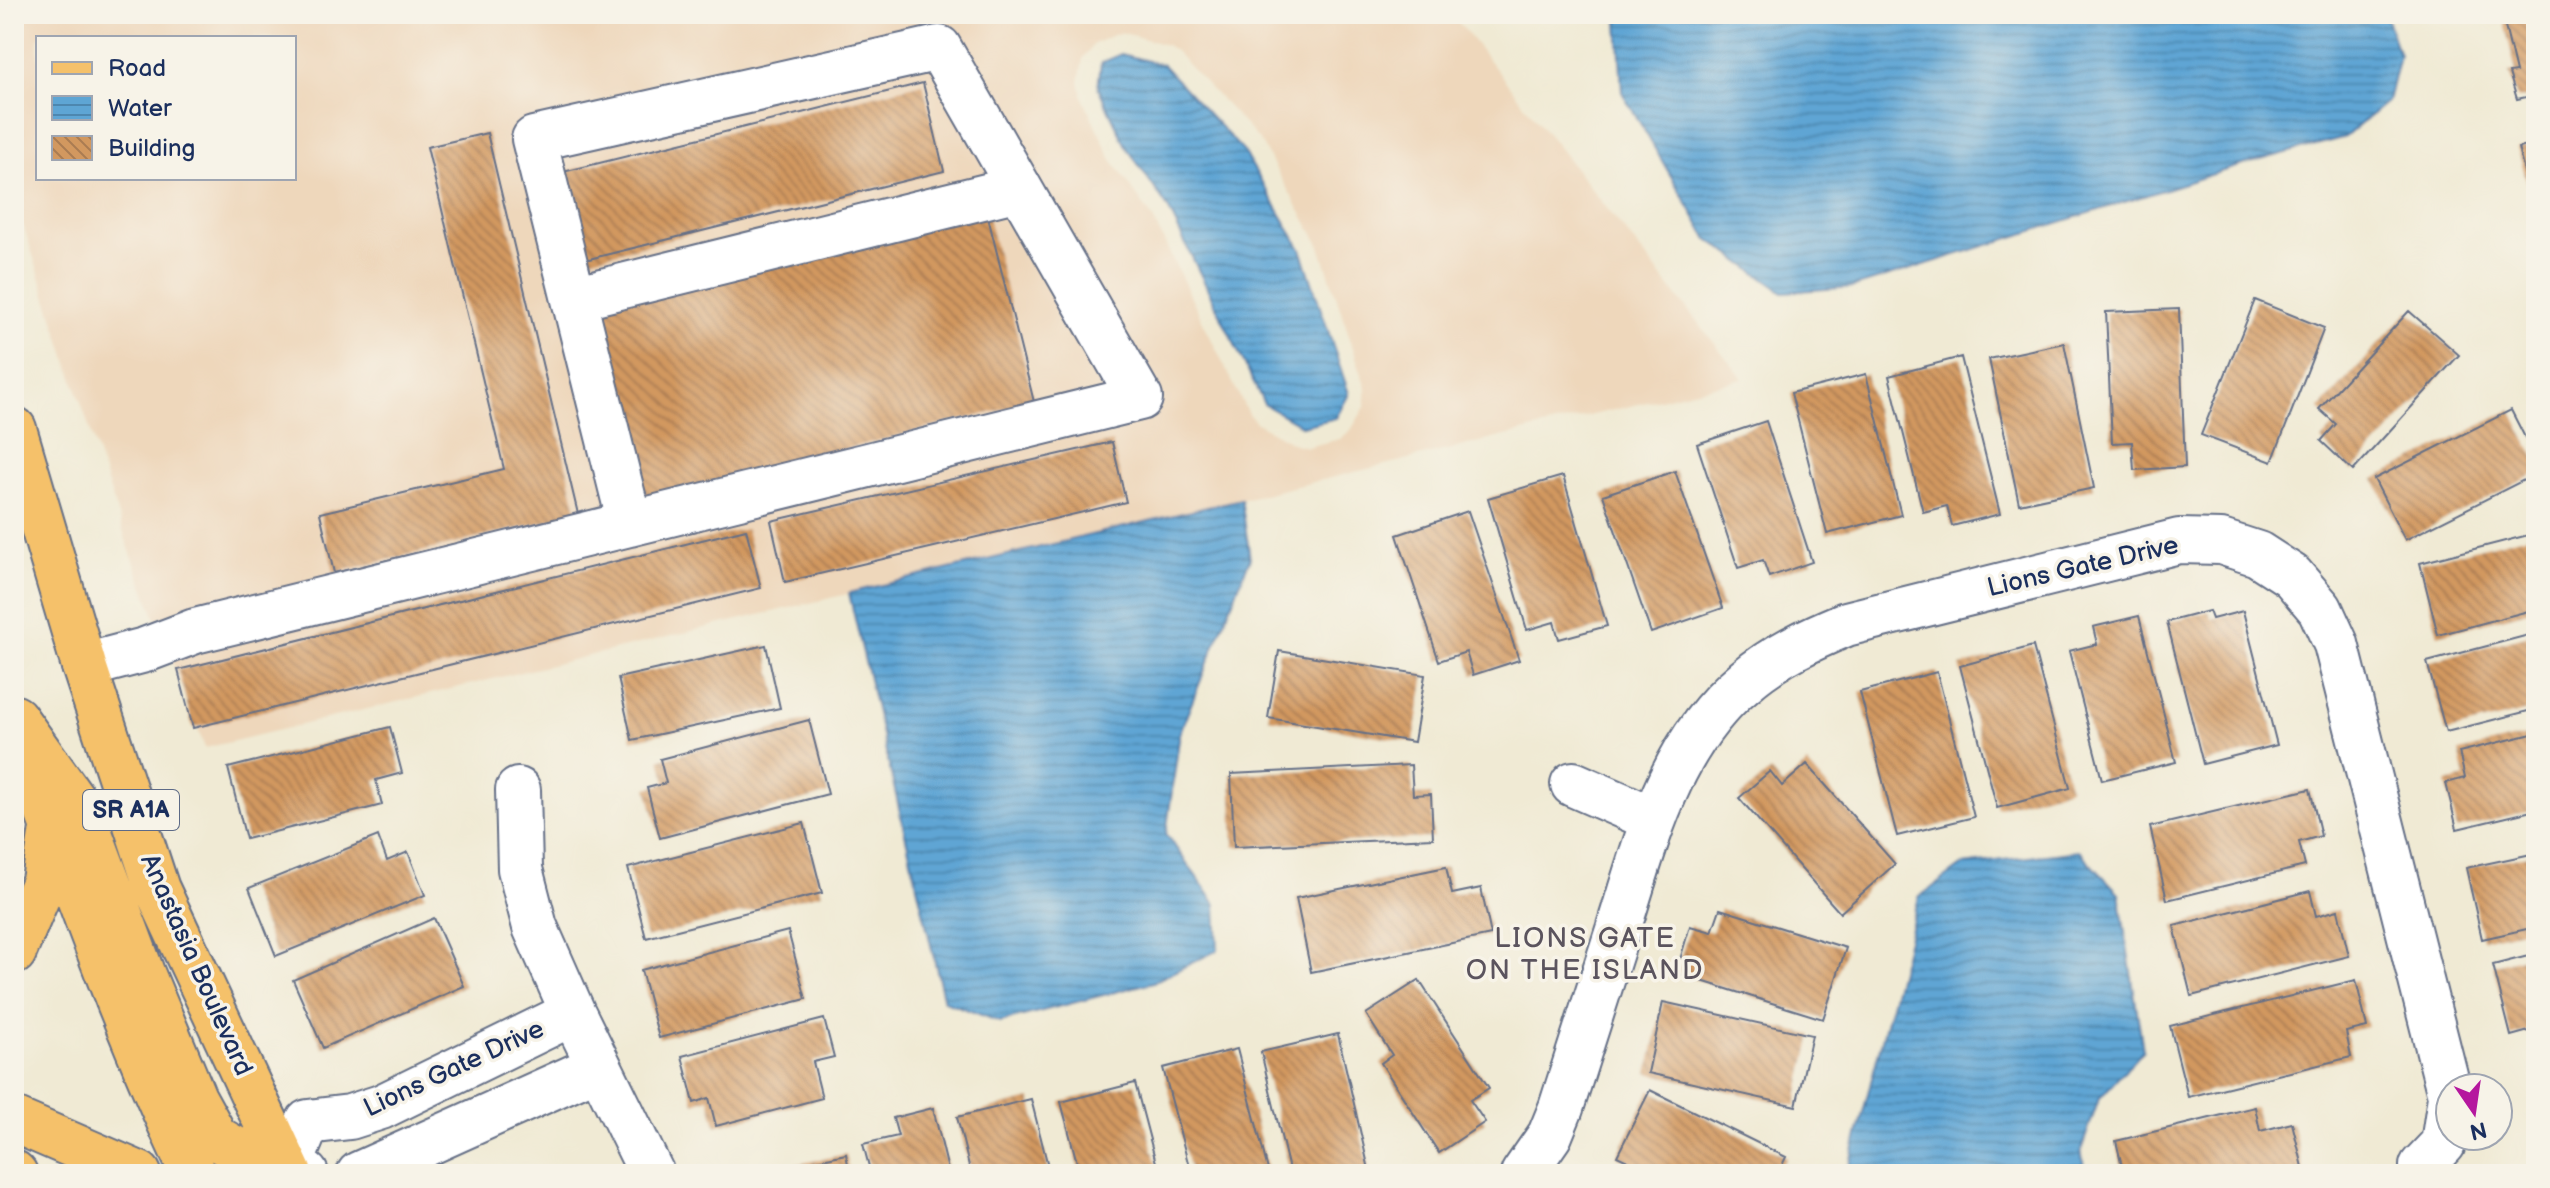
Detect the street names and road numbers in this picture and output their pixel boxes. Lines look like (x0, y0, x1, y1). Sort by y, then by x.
street label: Lions Gate Drive (1984, 530, 2182, 604)
road number: SR A1A (83, 790, 179, 830)
street label: Anastasia Boulevard (133, 849, 259, 1081)
street label: Lions Gate Drive (359, 1014, 549, 1124)

